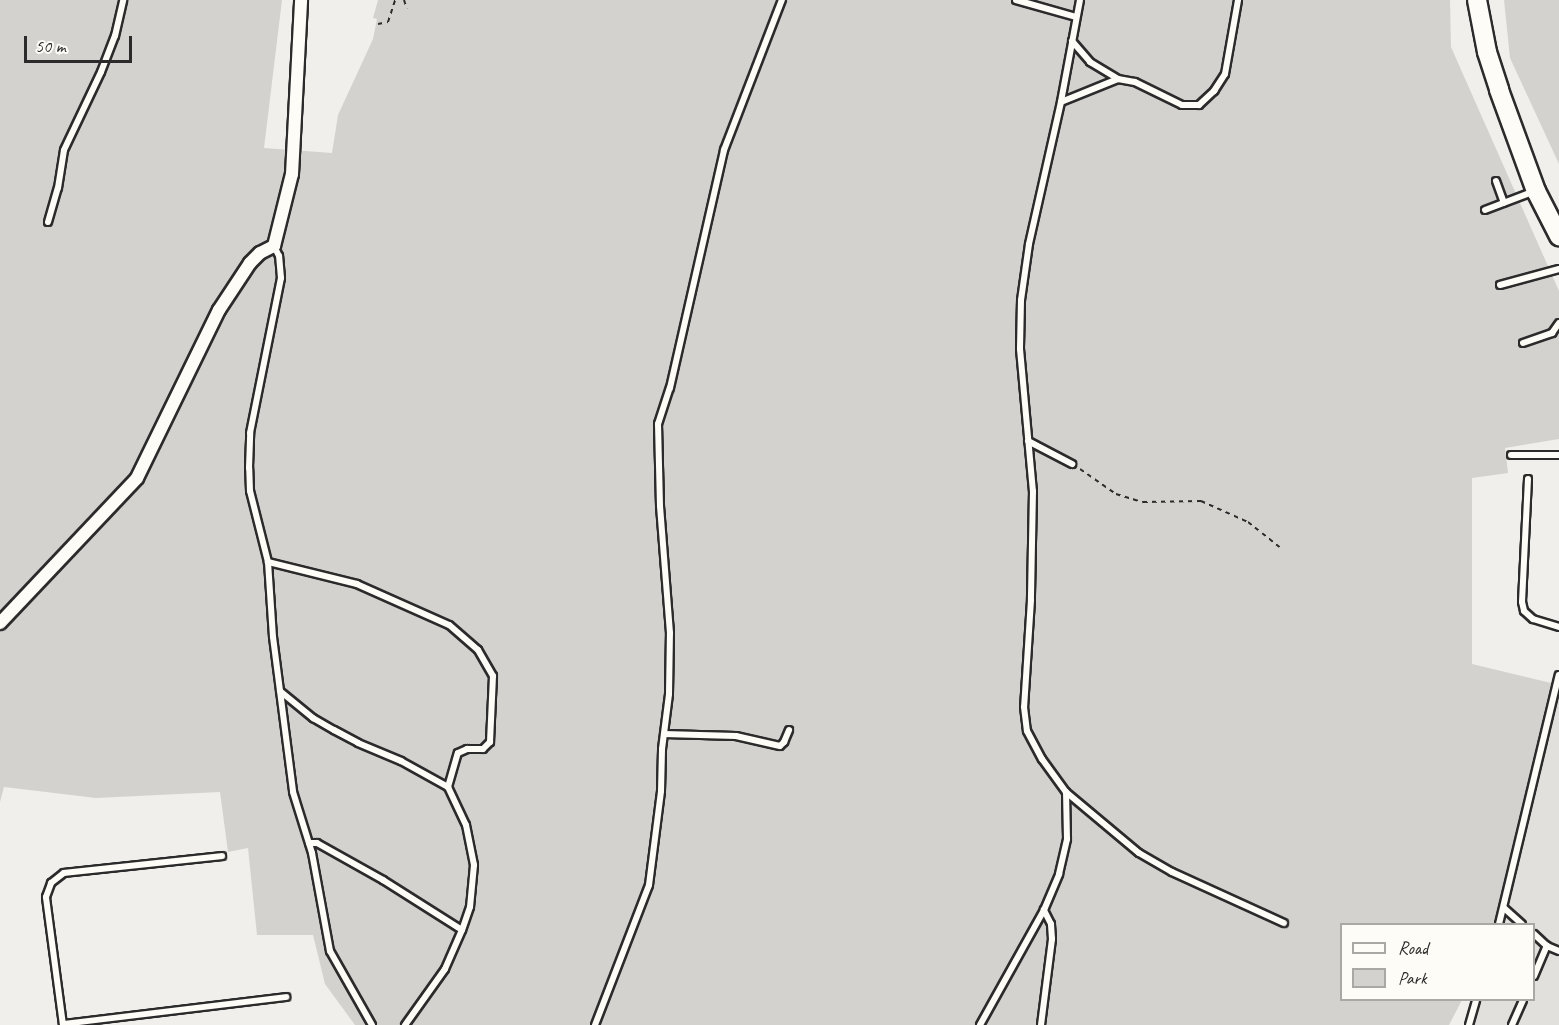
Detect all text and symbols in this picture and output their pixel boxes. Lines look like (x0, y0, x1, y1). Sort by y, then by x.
scale bar (27, 24, 135, 62)
text: 50 m (35, 35, 66, 57)
legend (1340, 923, 1535, 1001)
text: Road (1398, 937, 1428, 959)
text: Park (1398, 967, 1427, 989)

